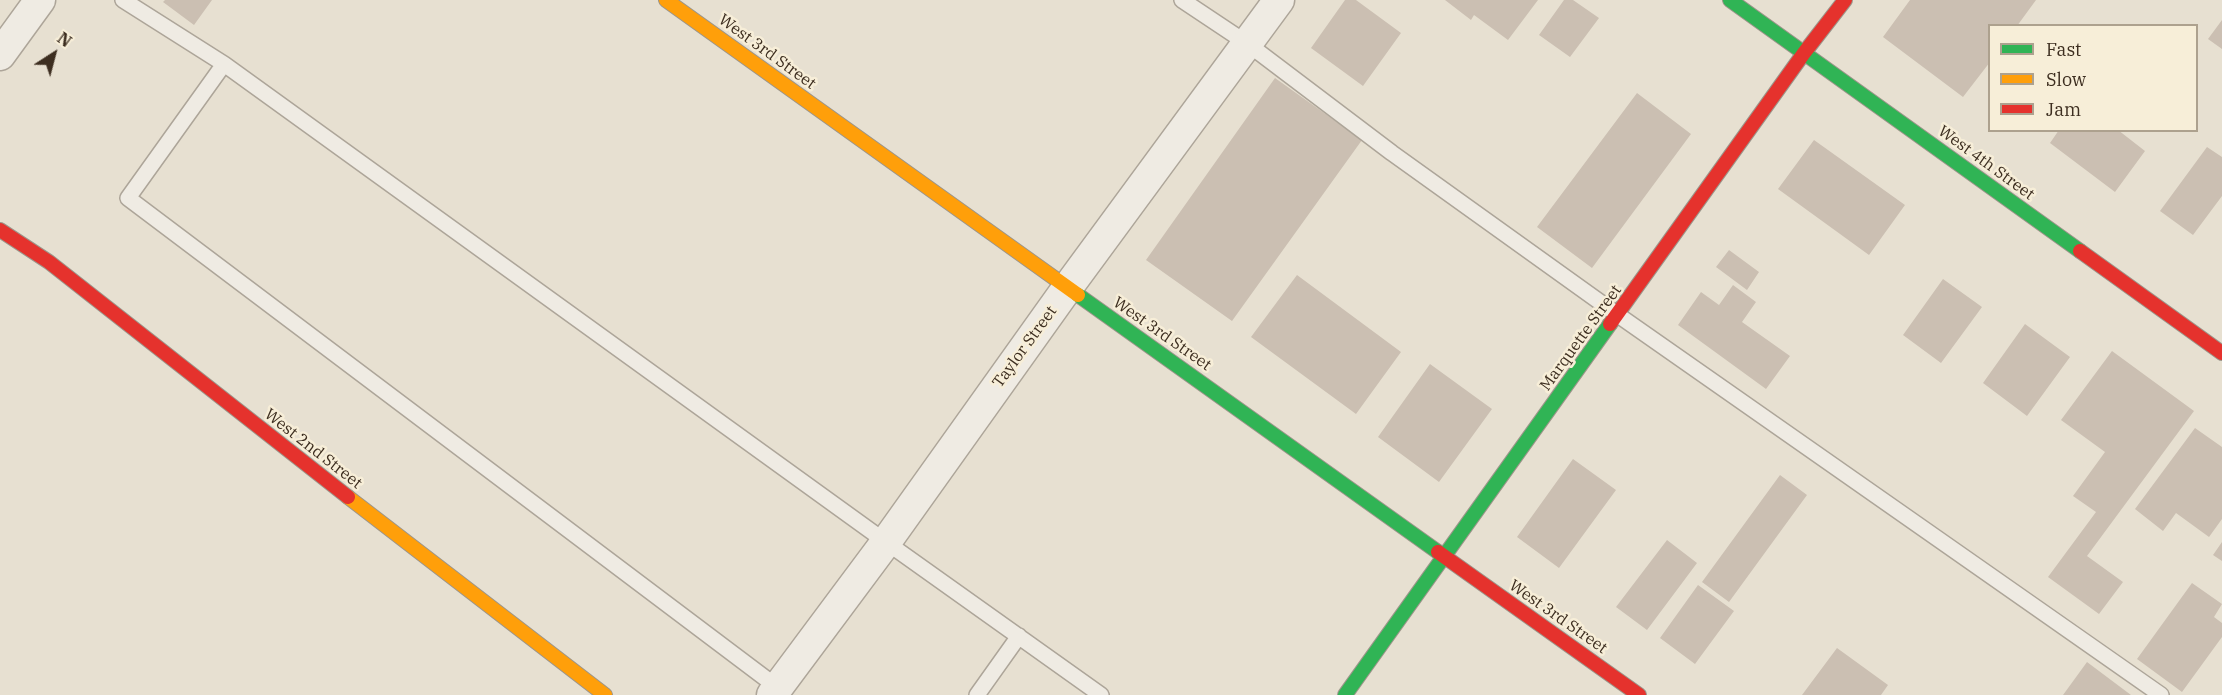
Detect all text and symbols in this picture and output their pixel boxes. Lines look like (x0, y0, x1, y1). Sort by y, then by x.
street label: West 3rd Street (715, 10, 819, 94)
north arrow (24, 24, 84, 84)
legend (1988, 24, 2198, 132)
text: N (54, 28, 76, 51)
text: Fast (2046, 38, 2081, 61)
text: Slow (2046, 68, 2086, 91)
text: Jam (2046, 98, 2081, 121)
street label: West 4th Street (1934, 122, 2038, 204)
street label: Marquette Street (1536, 281, 1626, 395)
street label: West 3rd Street (1109, 293, 1215, 375)
street label: Taylor Street (989, 302, 1061, 392)
street label: West 2nd Street (260, 405, 366, 493)
street label: West 3rd Street (1505, 576, 1611, 658)

